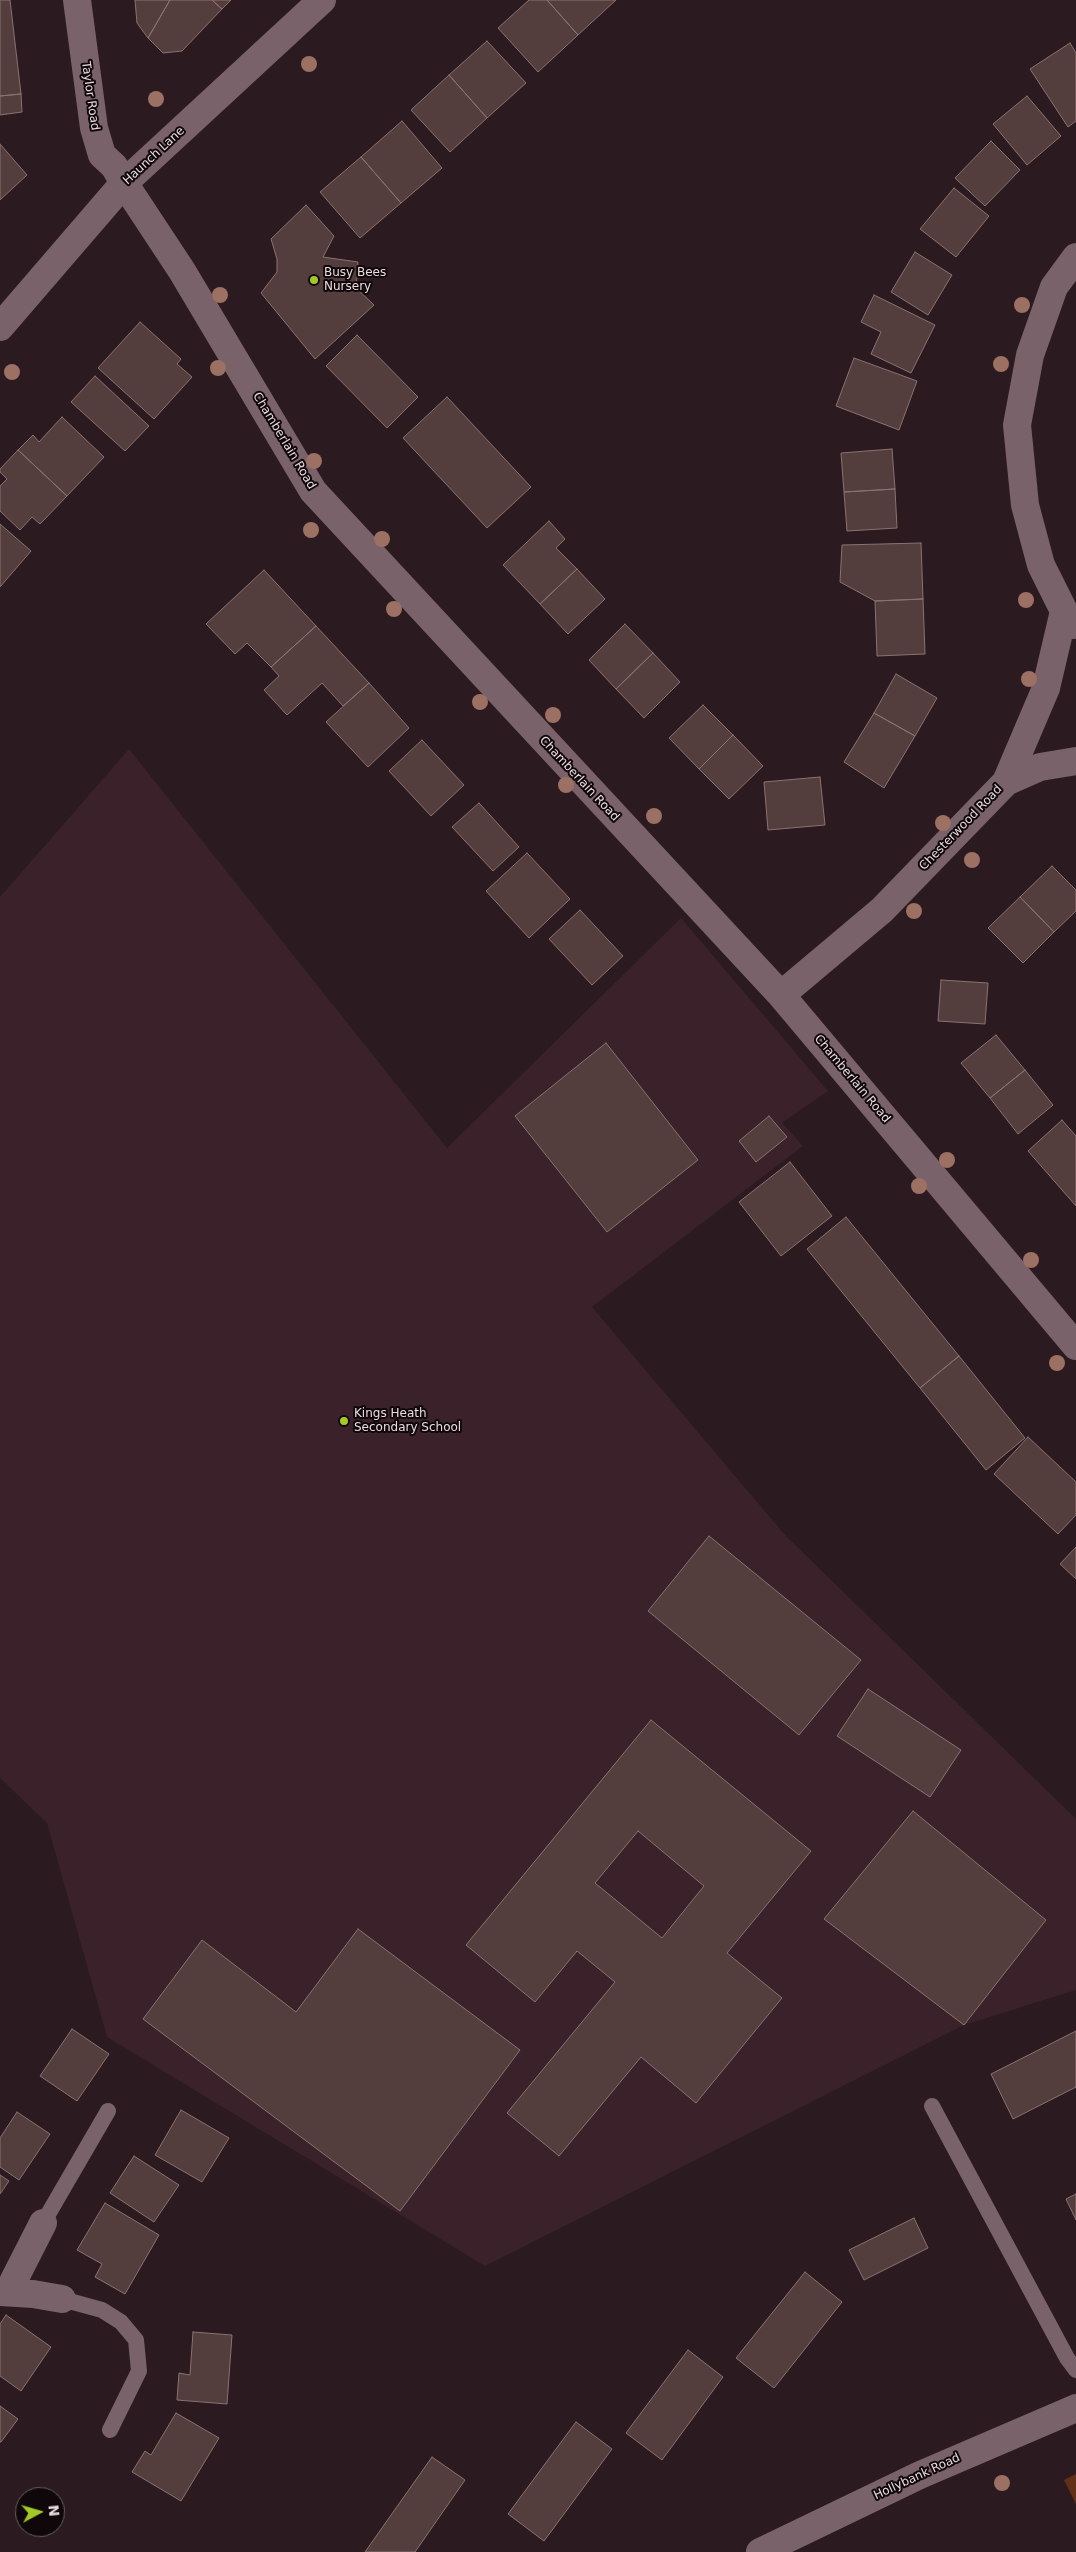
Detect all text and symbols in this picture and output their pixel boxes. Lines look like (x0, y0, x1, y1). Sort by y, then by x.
street label: Taylor Road (78, 61, 102, 131)
street label: Haunch Lane (120, 124, 188, 188)
place label: Busy Bees Nursery (324, 266, 386, 294)
marker: Busy Bees Nursery (308, 274, 320, 286)
street label: Chamberlain Road (249, 390, 319, 492)
street label: Chamberlain Road (536, 734, 622, 824)
street label: Chesterwood Road (917, 782, 1005, 874)
street label: Chamberlain Road (811, 1032, 893, 1126)
place label: Kings Heath Secondary School (354, 1407, 461, 1435)
marker: Kings Heath Secondary School (338, 1415, 350, 1427)
street label: Hollybank Road (872, 2451, 962, 2503)
north arrow (15, 2487, 65, 2537)
text: N (45, 2504, 62, 2517)

